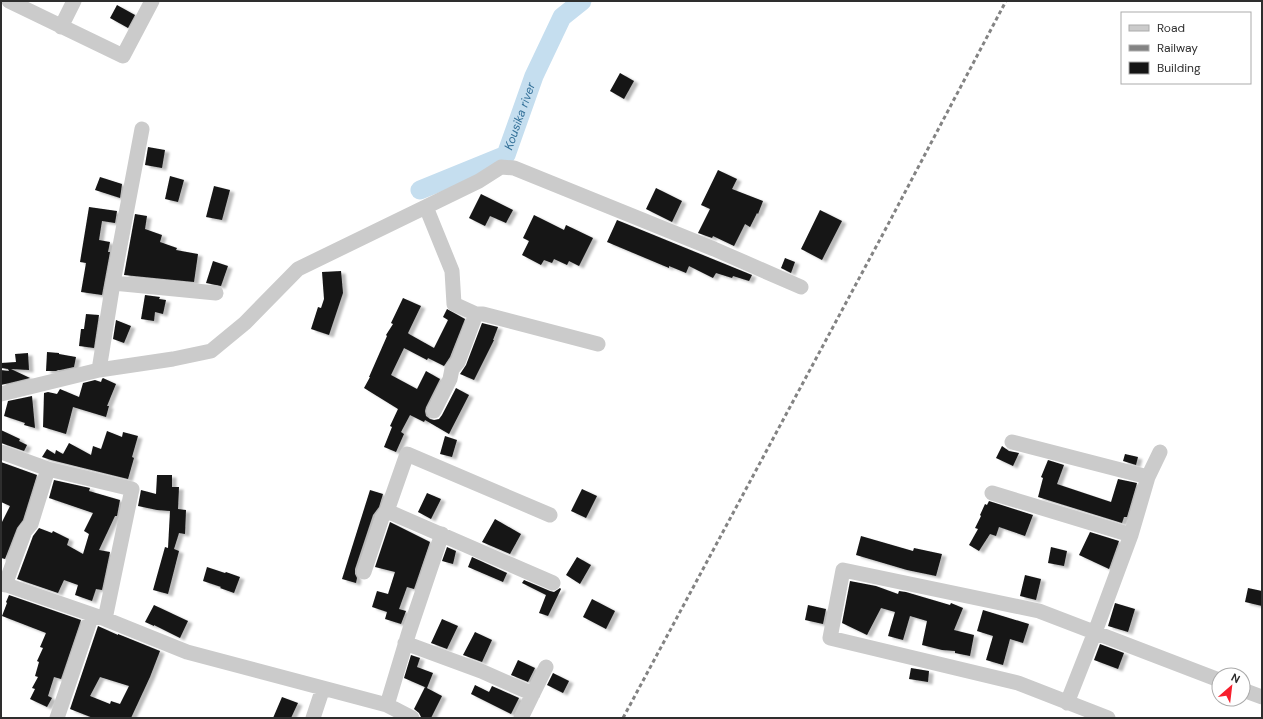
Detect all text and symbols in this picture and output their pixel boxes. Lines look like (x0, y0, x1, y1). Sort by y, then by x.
legend (1121, 12, 1251, 84)
text: Road (1157, 20, 1185, 36)
text: Railway (1157, 40, 1198, 56)
text: Building (1157, 60, 1201, 76)
water label: Kousika river (500, 80, 539, 152)
north arrow (1211, 667, 1251, 707)
text: N (1229, 670, 1243, 686)

